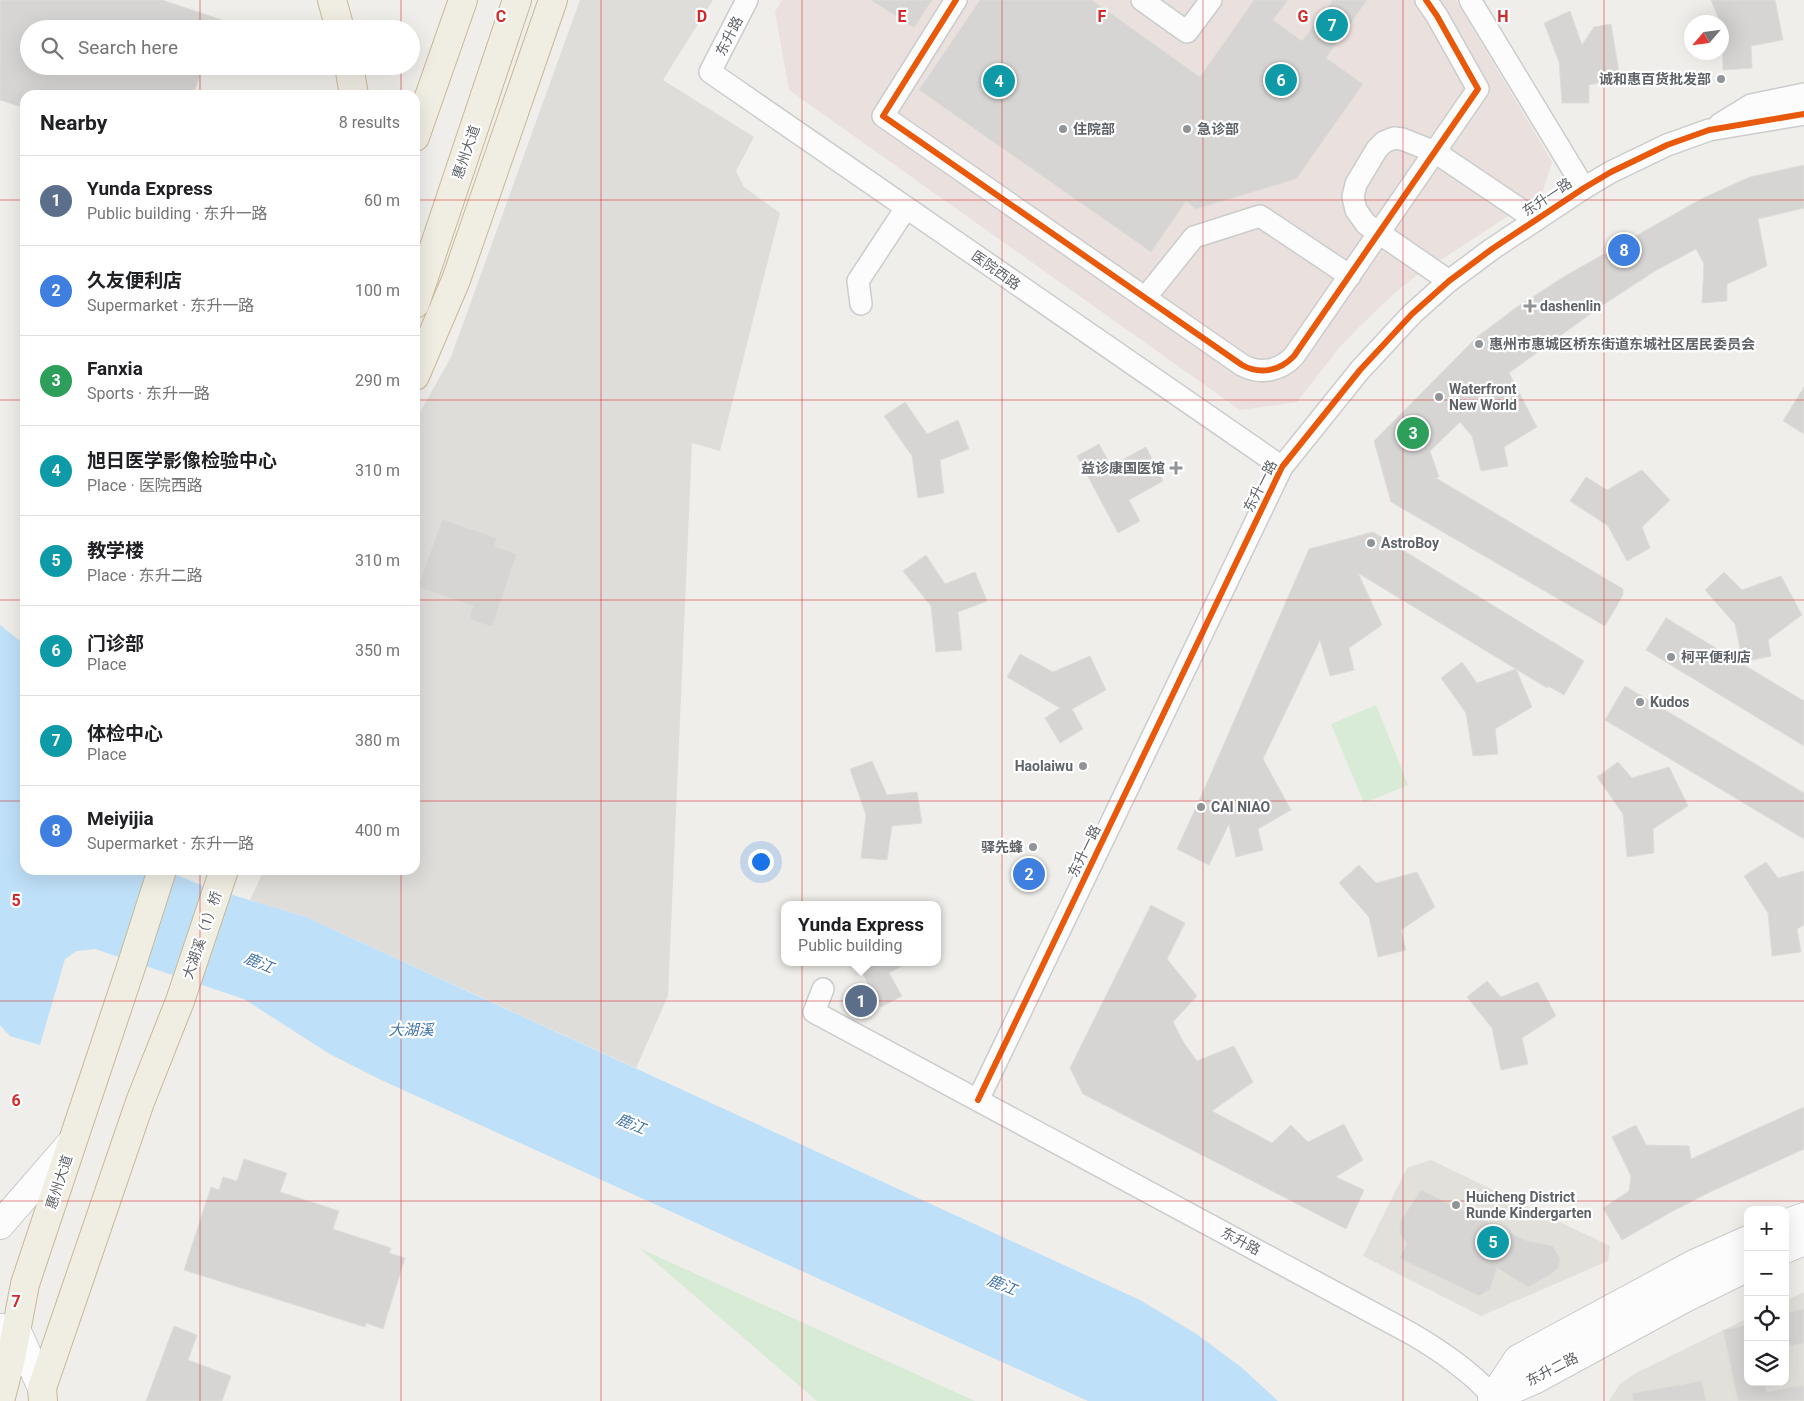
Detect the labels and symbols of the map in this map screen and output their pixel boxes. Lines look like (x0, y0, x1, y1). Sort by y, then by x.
pin: 7 (1316, 6, 1348, 44)
text: C (496, 7, 506, 26)
text: D (697, 7, 707, 26)
text: E (898, 7, 907, 26)
text: F (1098, 7, 1107, 26)
text: G (1298, 7, 1309, 26)
text: H (1497, 7, 1509, 26)
street label: 东升路 (712, 14, 746, 58)
north arrow (1684, 15, 1729, 60)
pin: 6 (1265, 61, 1297, 99)
pin: 4 (983, 62, 1015, 100)
place label: 诚和惠百货批发部 (1599, 71, 1711, 87)
marker: 诚和惠百货批发部 (1715, 73, 1727, 85)
place label: 住院部 (1073, 121, 1115, 137)
place label: 急诊部 (1197, 121, 1239, 137)
street label: 惠州大道 (449, 123, 483, 181)
marker: 住院部 (1057, 123, 1069, 135)
marker: 急诊部 (1181, 123, 1193, 135)
street label: 东升一路 (1519, 175, 1575, 219)
pin: 8 (1608, 231, 1640, 269)
street label: 医院西路 (968, 247, 1024, 293)
place label: dashenlin (1540, 298, 1601, 314)
marker: dashenlin (1524, 300, 1536, 312)
place label: 惠州市惠城区桥东街道东城社区居民委员会 (1489, 336, 1755, 352)
marker: 惠州市惠城区桥东街道东城社区居民委员会 (1473, 338, 1485, 350)
place label: Waterfront New World (1449, 381, 1517, 413)
marker: Waterfront New World (1433, 391, 1445, 403)
pin: 3 (1397, 414, 1429, 452)
street label: 东升一路 (1240, 457, 1280, 515)
place label: 益诊康国医馆 (1081, 460, 1165, 476)
marker: 益诊康国医馆 (1169, 461, 1183, 475)
place label: AstroBoy (1381, 535, 1440, 551)
marker: AstroBoy (1365, 537, 1377, 549)
place label: 柯平便利店 (1681, 649, 1751, 665)
marker: 柯平便利店 (1665, 651, 1677, 663)
place label: Kudos (1650, 694, 1690, 710)
marker: Kudos (1634, 696, 1646, 708)
place label: Haolaiwu (1015, 758, 1073, 774)
marker: Haolaiwu (1077, 760, 1089, 772)
place label: CAI NIAO (1211, 799, 1271, 815)
marker: CAI NIAO (1195, 801, 1207, 813)
street label: 东升一路 (1065, 822, 1103, 880)
place label: 驿先蜂 (981, 839, 1023, 855)
marker: 驿先蜂 (1027, 841, 1039, 853)
your location (748, 849, 774, 875)
pin: 2 (1013, 855, 1045, 893)
street label: 大湖溪（1）桥 (179, 889, 225, 981)
text: 5 (11, 891, 21, 910)
water label: 鹿江 (242, 949, 278, 978)
pin: 1 (845, 982, 877, 1020)
water label: 大湖溪 (388, 1021, 435, 1039)
text: 6 (11, 1091, 21, 1110)
water label: 鹿江 (614, 1110, 650, 1139)
street label: 惠州大道 (43, 1153, 75, 1211)
place label: Huicheng District Runde Kindergarten (1466, 1189, 1592, 1221)
marker: Huicheng District Runde Kindergarten (1450, 1199, 1462, 1211)
pin: 5 (1477, 1223, 1509, 1261)
street label: 东升路 (1219, 1224, 1263, 1258)
water label: 鹿江 (985, 1271, 1021, 1300)
text: 7 (11, 1292, 21, 1311)
street label: 东升二路 (1523, 1349, 1581, 1389)

